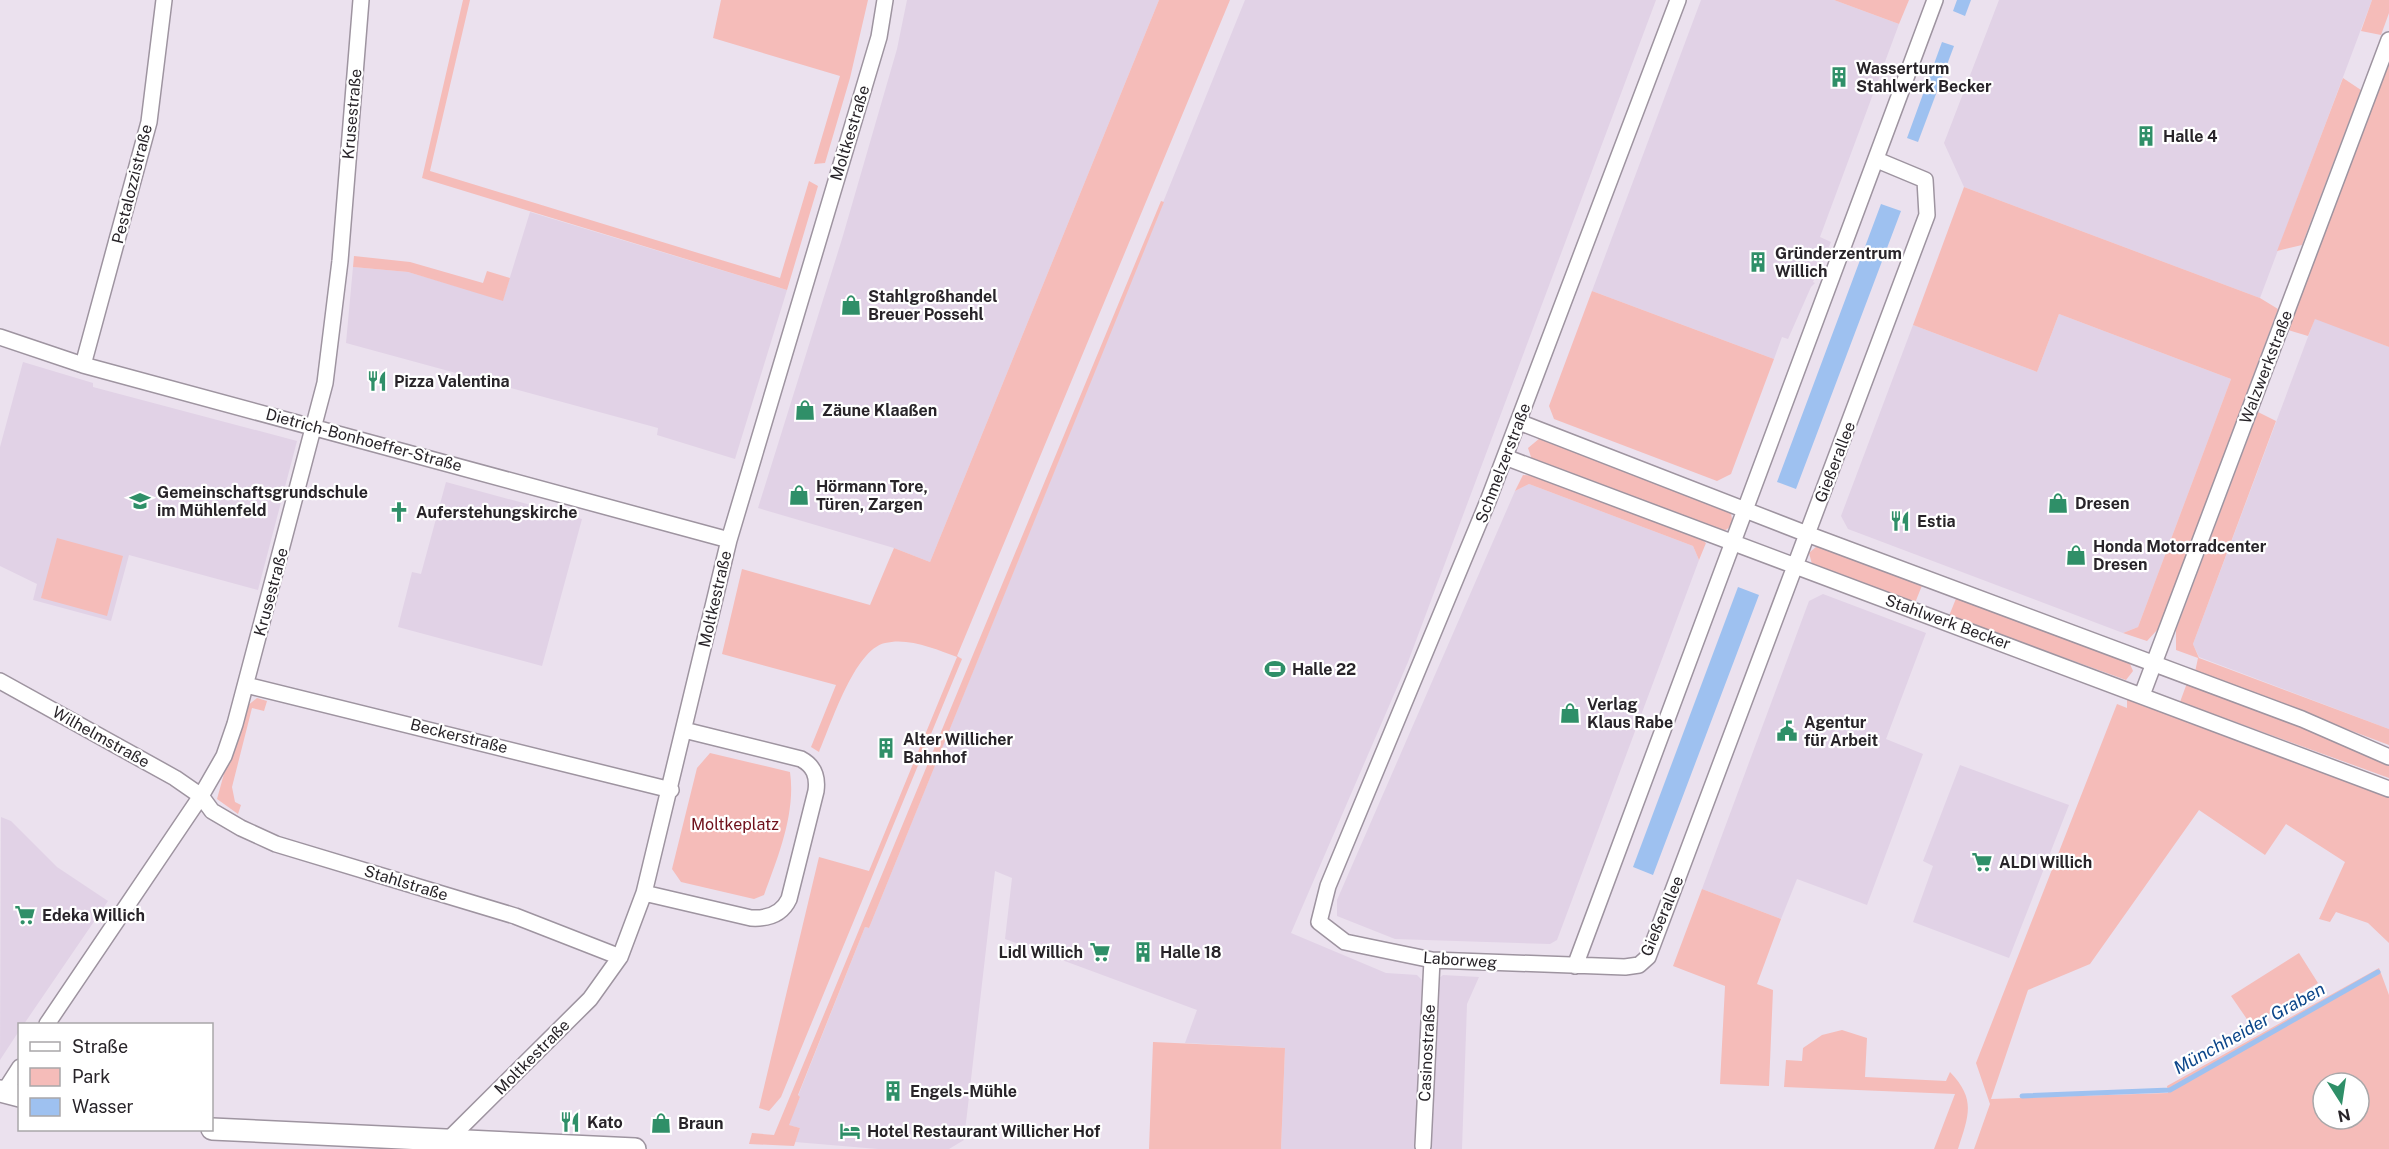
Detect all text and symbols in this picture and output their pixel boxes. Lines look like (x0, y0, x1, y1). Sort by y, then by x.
place label: Wasserturm Stahlwerk Becker (1856, 59, 1992, 96)
building icon: Wasserturm Stahlwerk Becker (1827, 65, 1851, 89)
street label: Krusestraße (339, 68, 365, 160)
street label: Moltkestraße (826, 83, 874, 183)
street label: Pestalozzistraße (108, 122, 156, 246)
building icon: Halle 4 (2134, 124, 2158, 148)
place label: Halle 4 (2163, 127, 2218, 146)
place label: Gründerzentrum Willich (1775, 244, 1902, 281)
building icon: Gründerzentrum Willich (1746, 250, 1770, 274)
place label: Stahlgroßhandel Breuer Possehl (868, 287, 997, 324)
shop icon: Stahlgroßhandel Breuer Possehl (839, 293, 863, 317)
street label: Walzwerkstraße (2236, 308, 2296, 426)
restaurant icon: Pizza Valentina (365, 369, 389, 393)
place label: Pizza Valentina (394, 372, 510, 391)
shop icon: Zäune Klaaßen (793, 398, 817, 422)
street label: Schmelzerstraße (1471, 400, 1535, 526)
place label: Zäune Klaaßen (822, 401, 937, 420)
street label: Dietrich-Bonhoeffer-Straße (264, 405, 464, 475)
street label: Gießerallee (1811, 419, 1859, 505)
place label: Hörmann Tore, Türen, Zargen (816, 477, 928, 514)
place label: Gemeinschaftsgrundschule im Mühlenfeld (157, 483, 368, 520)
shop icon: Hörmann Tore, Türen, Zargen (787, 483, 811, 507)
school or university icon: Gemeinschaftsgrundschule im Mühlenfeld (128, 489, 152, 513)
shop icon: Dresen (2046, 491, 2070, 515)
place label: Dresen (2075, 494, 2129, 513)
church icon: Auferstehungskirche (387, 500, 411, 524)
place label: Auferstehungskirche (416, 503, 577, 522)
restaurant icon: Estia (1888, 509, 1912, 533)
place label: Estia (1917, 512, 1955, 531)
place label: Honda Motorradcenter Dresen (2093, 537, 2267, 574)
shop icon: Honda Motorradcenter Dresen (2064, 543, 2088, 567)
street label: Krusestraße (250, 546, 292, 638)
street label: Moltkestraße (695, 549, 735, 649)
street label: Stahlwerk Becker (1883, 590, 2013, 654)
sports icon: Halle 22 (1263, 657, 1287, 681)
place label: Halle 22 (1292, 660, 1356, 679)
place label: Verlag Klaus Rabe (1587, 695, 1673, 732)
shop icon: Verlag Klaus Rabe (1558, 701, 1582, 725)
street label: Wilhelmstraße (49, 702, 153, 772)
place label: Agentur für Arbeit (1804, 713, 1879, 750)
street label: Beckerstraße (408, 715, 510, 757)
public building icon: Agentur für Arbeit (1775, 719, 1799, 743)
place label: Alter Willicher Bahnhof (903, 730, 1014, 767)
building icon: Alter Willicher Bahnhof (874, 736, 898, 760)
park label: Moltkeplatz (691, 815, 779, 834)
supermarket icon: ALDI Willich (1970, 850, 1994, 874)
place label: ALDI Willich (1999, 853, 2092, 872)
street label: Stahlstraße (362, 861, 450, 905)
street label: Gießerallee (1637, 873, 1687, 959)
supermarket icon: Edeka Willich (13, 903, 37, 927)
place label: Edeka Willich (42, 906, 145, 925)
supermarket icon: Lidl Willich (1088, 940, 1112, 964)
building icon: Halle 18 (1131, 940, 1155, 964)
place label: Lidl Willich (999, 943, 1083, 962)
place label: Halle 18 (1160, 943, 1222, 962)
street label: Laborweg (1422, 948, 1498, 972)
water label: Münchheider Graben (2170, 978, 2328, 1078)
street label: Casinostraße (1415, 1004, 1439, 1102)
street label: Moltkestraße (490, 1015, 574, 1099)
legend (18, 1023, 213, 1131)
text: Straße (72, 1036, 128, 1057)
text: Park (72, 1066, 110, 1087)
north arrow (2311, 1071, 2371, 1131)
building icon: Engels-Mühle (881, 1079, 905, 1103)
place label: Engels-Mühle (910, 1082, 1017, 1101)
text: Wasser (72, 1096, 134, 1117)
text: N (2336, 1105, 2352, 1126)
restaurant icon: Kato (558, 1110, 582, 1134)
shop icon: Braun (649, 1111, 673, 1135)
place label: Kato (587, 1113, 623, 1132)
place label: Braun (678, 1114, 724, 1133)
hotel icon: Hotel Restaurant Willicher Hof (838, 1119, 862, 1143)
place label: Hotel Restaurant Willicher Hof (867, 1122, 1101, 1141)

